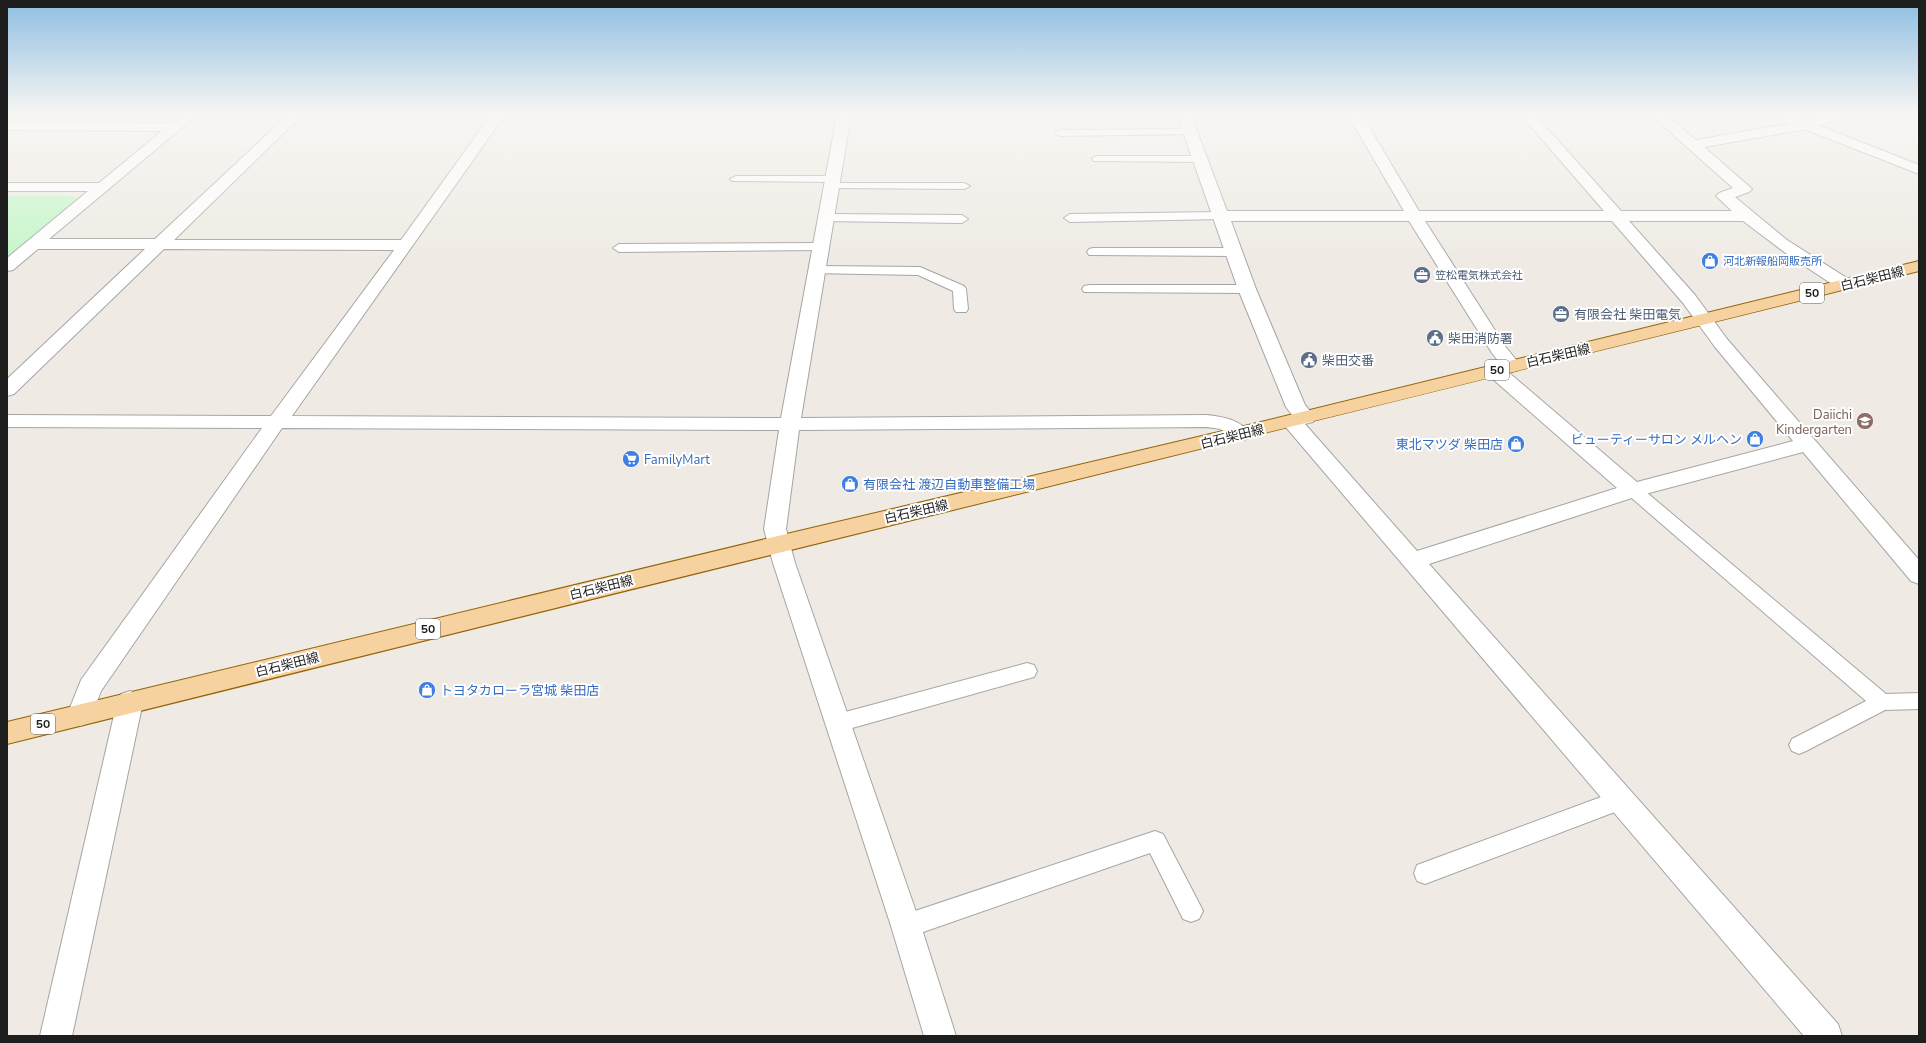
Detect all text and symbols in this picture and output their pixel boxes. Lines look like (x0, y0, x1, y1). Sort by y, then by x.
shop icon: 河北新報船岡販売所 (1700, 251, 1720, 271)
place label: 河北新報船岡販売所 (1723, 254, 1823, 269)
street label: 白石柴田線 (1839, 262, 1906, 296)
office icon: 笠松電気株式会社 (1412, 265, 1432, 285)
place label: 笠松電気株式会社 (1435, 268, 1523, 283)
road number: 50 (1800, 283, 1824, 303)
office icon: 有限会社 柴田電気 (1551, 304, 1571, 324)
place label: 有限会社 柴田電気 (1574, 306, 1681, 324)
public building icon: 柴田消防署 (1425, 328, 1445, 348)
place label: 柴田消防署 (1448, 330, 1513, 348)
street label: 白石柴田線 (1525, 340, 1592, 372)
public building icon: 柴田交番 (1299, 350, 1319, 370)
place label: 柴田交番 (1322, 352, 1374, 370)
road number: 50 (1485, 360, 1509, 380)
place label: Daiichi Kindergarten (1776, 406, 1852, 439)
school or university icon: Daiichi Kindergarten (1855, 411, 1875, 431)
street label: 白石柴田線 (1199, 420, 1266, 454)
shop icon: ビューティーサロン メルヘン (1745, 429, 1765, 449)
place label: ビューティーサロン メルヘン (1571, 431, 1742, 449)
shop icon: 東北マツダ 柴田店 (1506, 434, 1526, 454)
place label: 東北マツダ 柴田店 (1396, 436, 1503, 454)
supermarket icon: FamilyMart (621, 449, 641, 469)
place label: FamilyMart (644, 451, 710, 469)
shop icon: 有限会社 渡辺自動車整備工場 (840, 474, 860, 494)
place label: 有限会社 渡辺自動車整備工場 (863, 476, 1035, 494)
street label: 白石柴田線 (883, 496, 950, 528)
street label: 白石柴田線 (568, 571, 635, 605)
road number: 50 (416, 619, 440, 639)
street label: 白石柴田線 (254, 648, 321, 682)
shop icon: トヨタカローラ宮城 柴田店 (417, 680, 437, 700)
place label: トヨタカローラ宮城 柴田店 (440, 682, 599, 700)
road number: 50 (31, 714, 55, 734)

